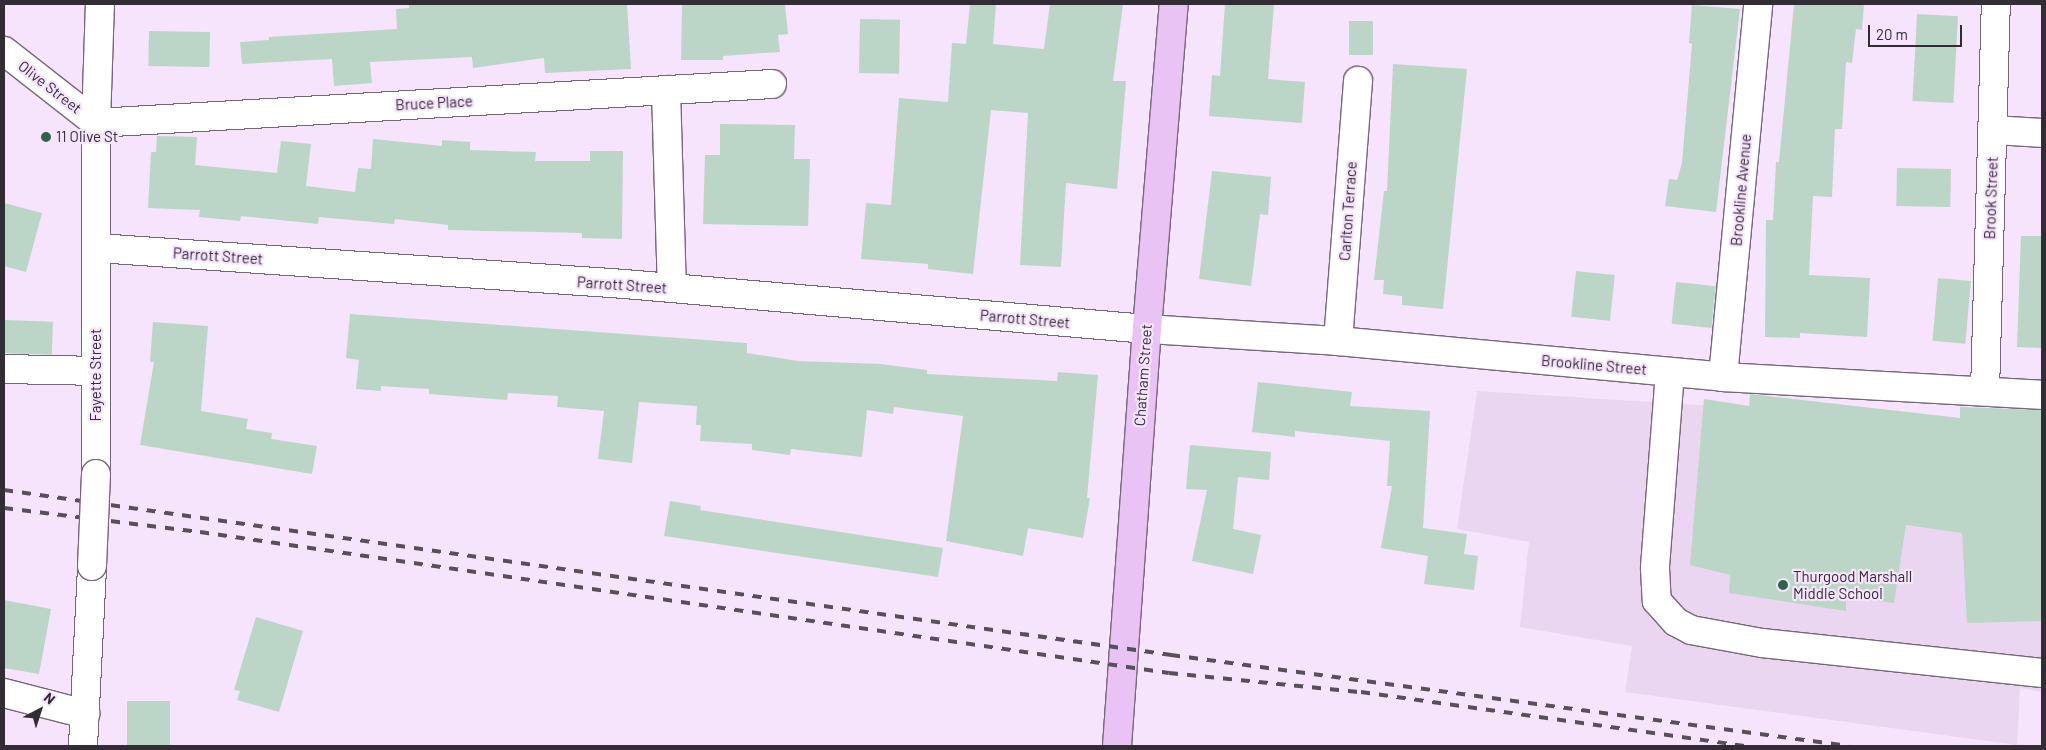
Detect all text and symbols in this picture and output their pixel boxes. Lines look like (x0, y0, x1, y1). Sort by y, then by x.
scale bar (1871, 15, 1965, 47)
text: 20 m (1876, 25, 1908, 43)
street label: Olive Street (15, 57, 85, 117)
street label: Bruce Place (395, 92, 473, 114)
place label: 11 Olive St (56, 128, 118, 146)
marker: 11 Olive St (40, 131, 52, 143)
street label: Brookline Avenue (1727, 133, 1755, 247)
street label: Brook Street (1981, 156, 2001, 240)
street label: Carlton Terrace (1336, 161, 1360, 261)
street label: Parrott Street (172, 244, 264, 268)
street label: Parrott Street (576, 273, 668, 297)
street label: Parrott Street (979, 306, 1071, 332)
street label: Chatham Street (1130, 323, 1156, 427)
street label: Fayette Street (87, 329, 105, 421)
street label: Brookline Street (1540, 351, 1648, 379)
place label: Thurgood Marshall Middle School (1793, 567, 1912, 602)
marker: Thurgood Marshall Middle School (1777, 579, 1789, 591)
north arrow (15, 685, 65, 735)
text: N (41, 689, 59, 708)

